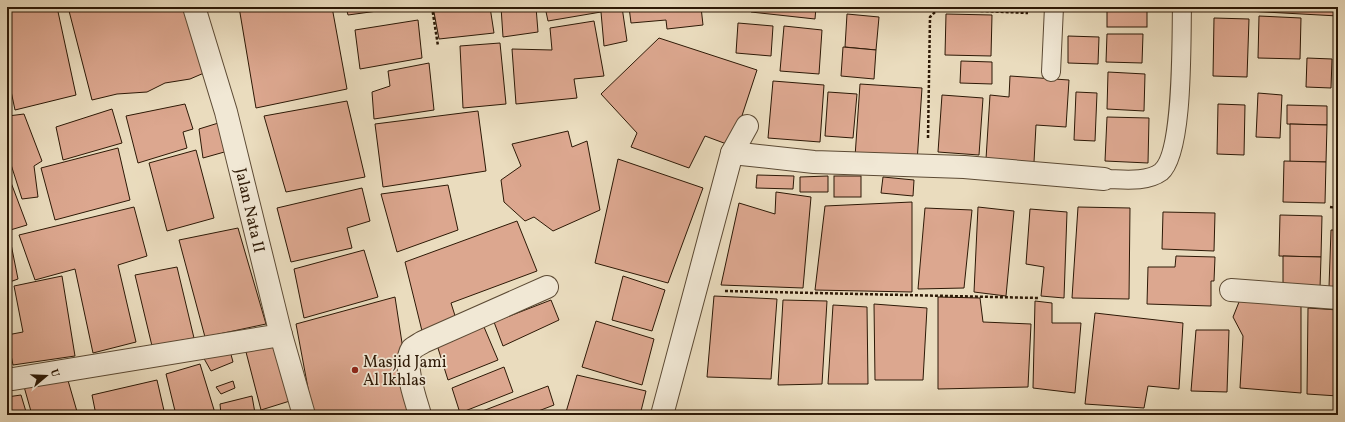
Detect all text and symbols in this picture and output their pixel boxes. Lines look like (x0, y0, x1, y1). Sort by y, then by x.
street label: Jalan Nata II (229, 166, 269, 255)
place label: Masjid Jami Al Ikhlas (363, 352, 447, 392)
north arrow (26, 356, 66, 396)
marker: Masjid Jami Al Ikhlas (350, 365, 360, 375)
text: U (46, 367, 63, 380)

